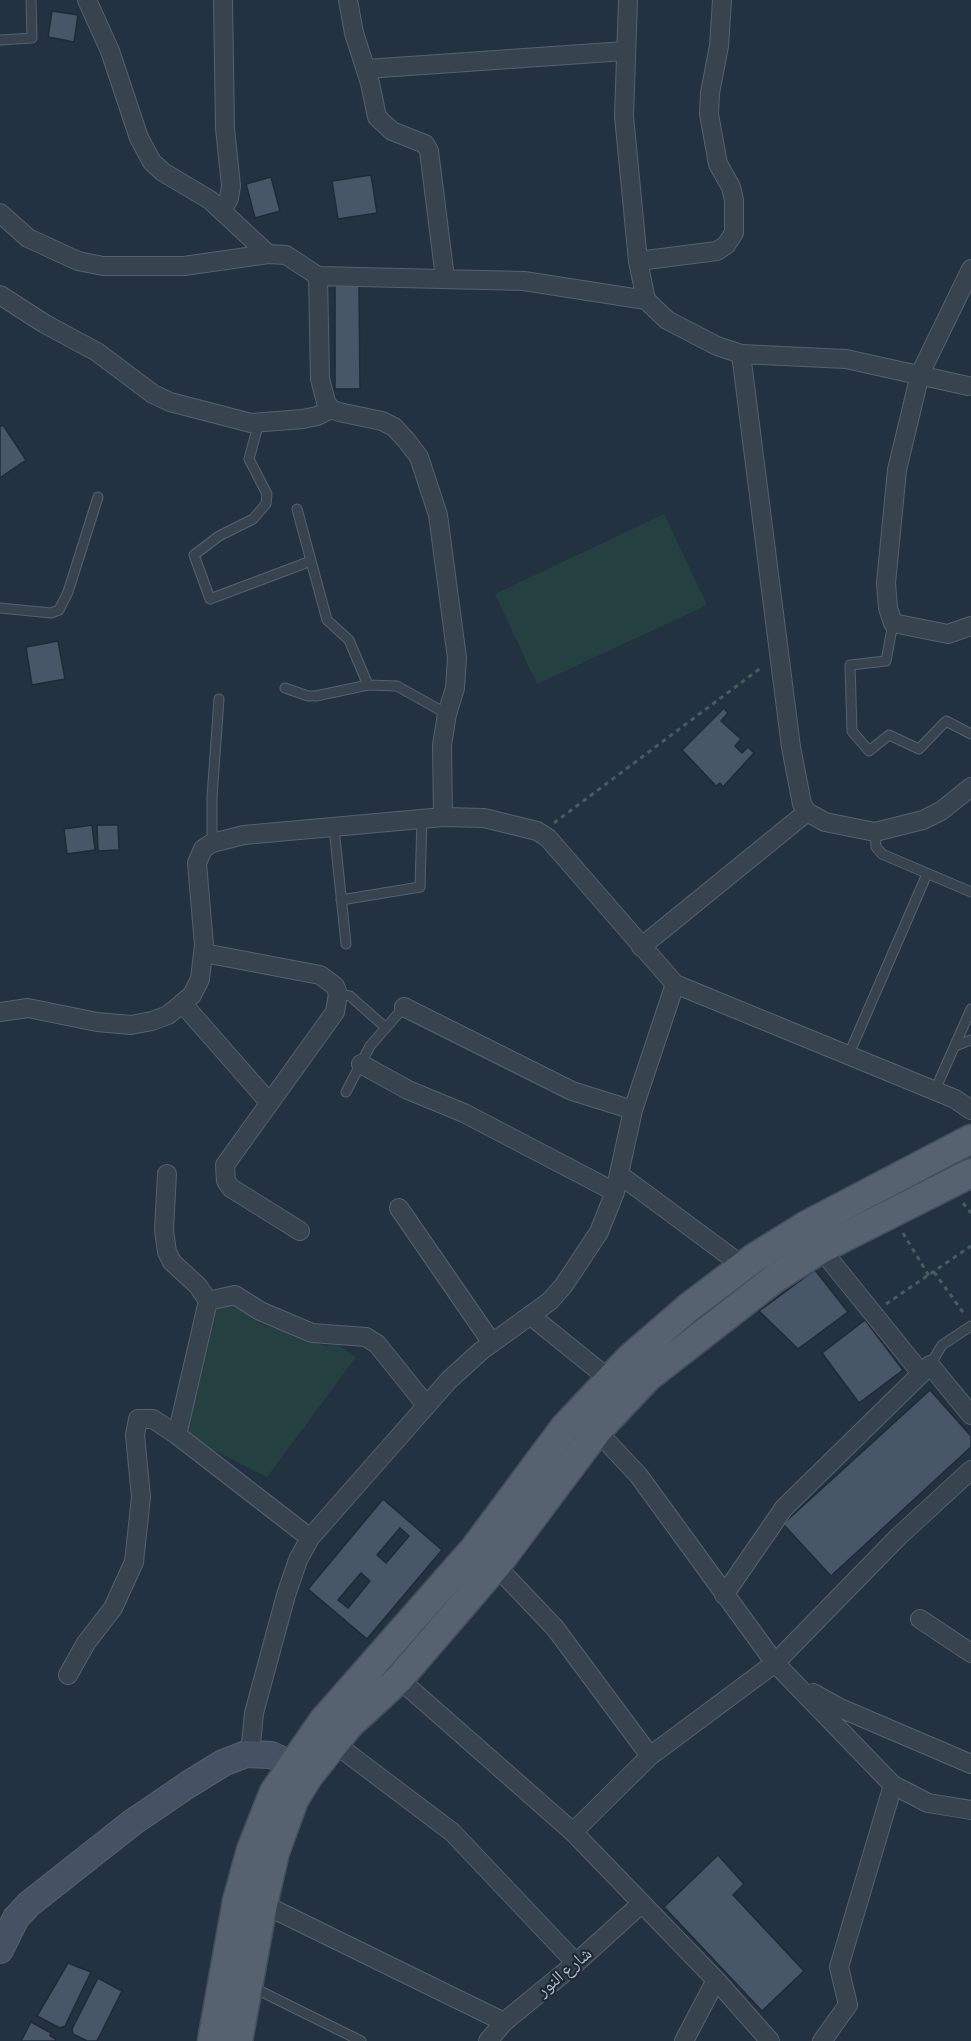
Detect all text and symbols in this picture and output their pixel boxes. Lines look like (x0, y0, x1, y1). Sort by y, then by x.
street label: شارع النور (532, 1943, 596, 2001)

